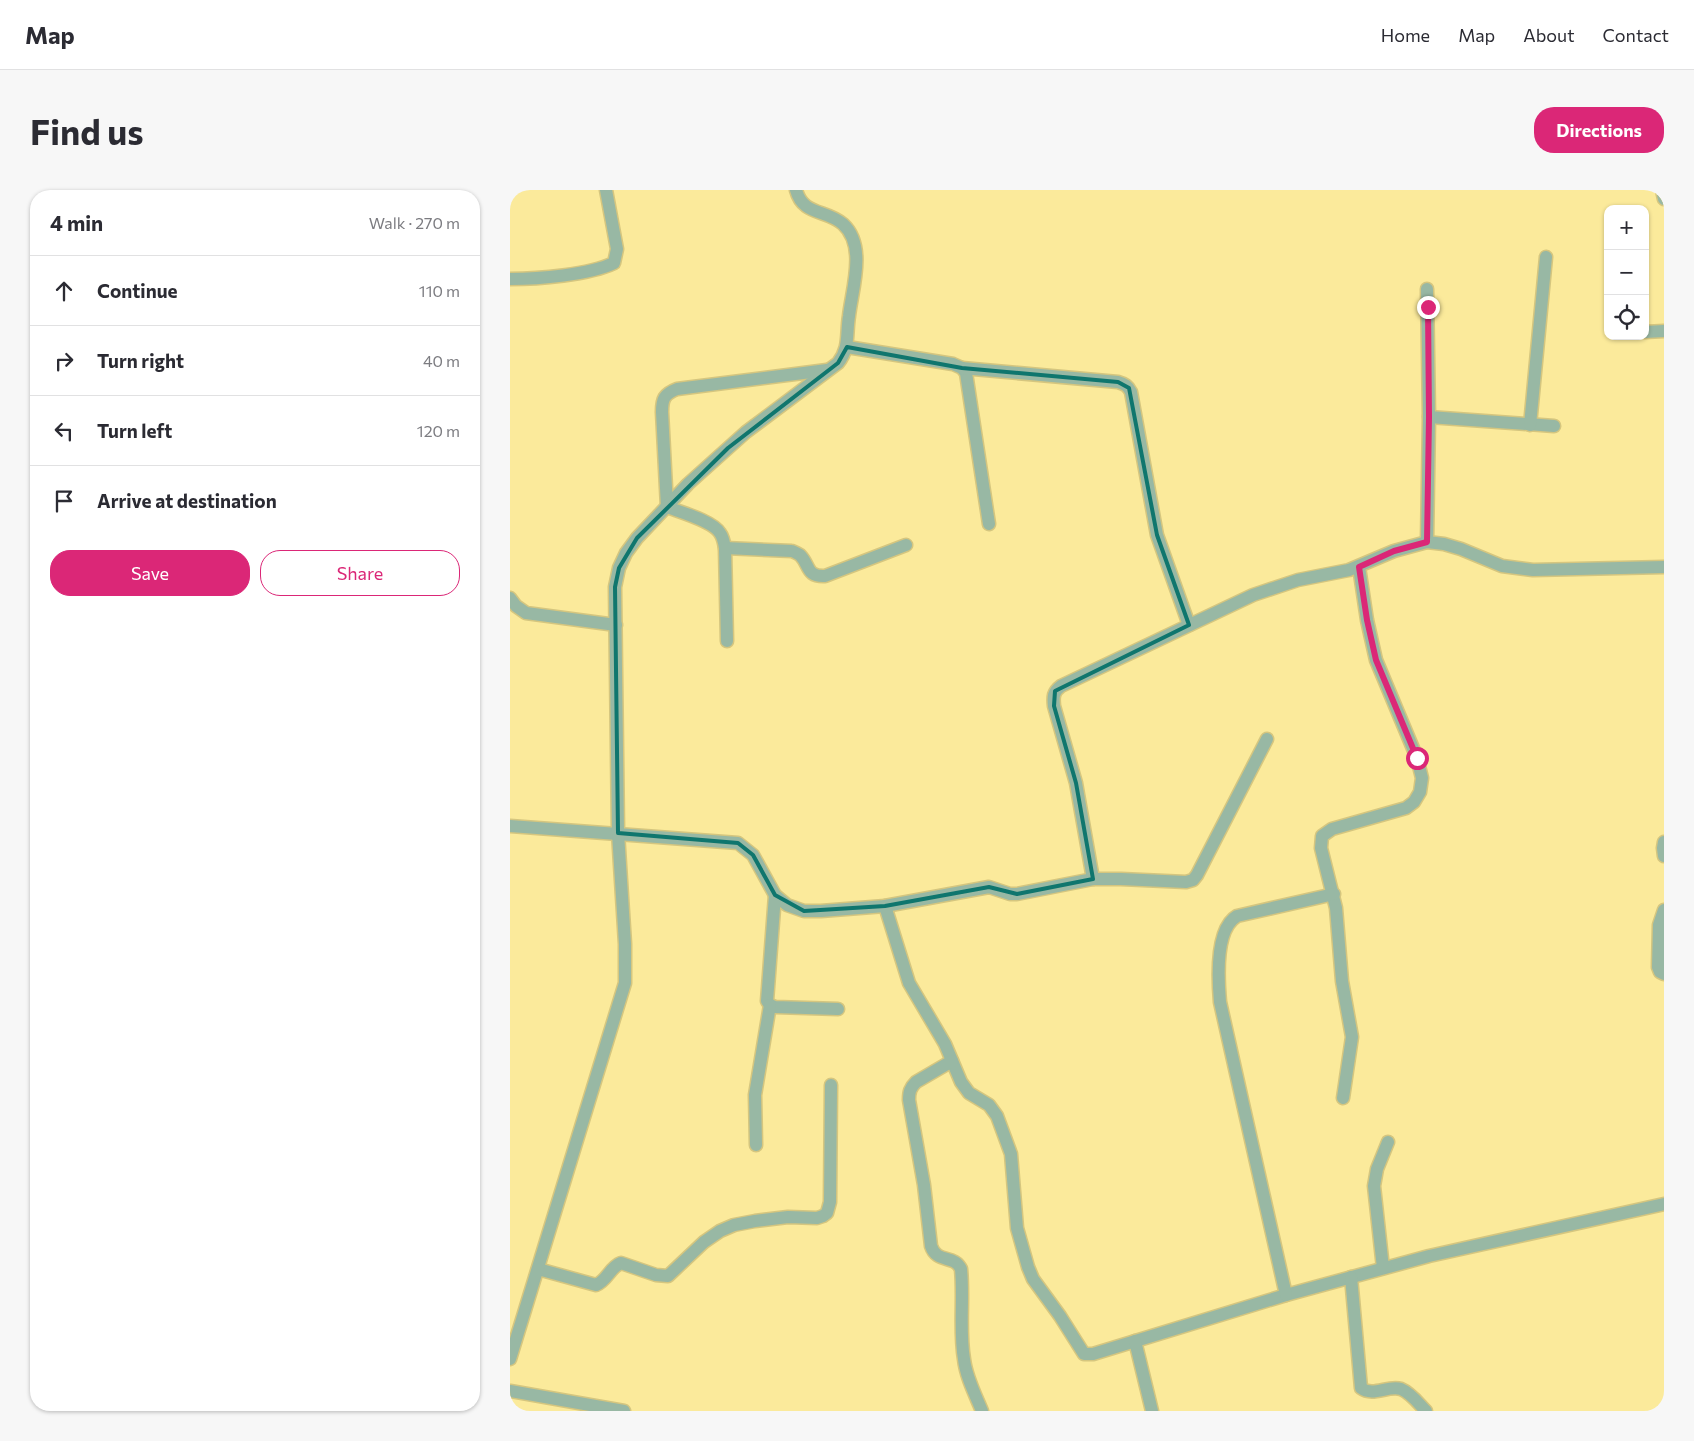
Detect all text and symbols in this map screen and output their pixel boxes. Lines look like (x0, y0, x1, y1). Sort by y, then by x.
text: Map (25, 20, 75, 49)
text: Home (1381, 24, 1430, 46)
text: Map (1458, 24, 1495, 46)
text: About (1523, 24, 1575, 46)
text: Contact (1603, 24, 1669, 46)
button: Directions (1534, 107, 1664, 153)
text: Find us (30, 109, 144, 152)
map controls (1604, 205, 1649, 340)
button: + (1604, 205, 1649, 250)
text: 4 min (50, 210, 103, 235)
text: Walk · 270 m (369, 213, 460, 232)
button: − (1604, 250, 1649, 295)
icon: ahead (50, 277, 78, 305)
text: Continue (97, 279, 177, 302)
text: 110 m (419, 281, 460, 300)
button: locate (1604, 295, 1649, 340)
route end (1417, 296, 1440, 319)
icon: right (50, 347, 78, 375)
text: Turn right (97, 349, 184, 372)
text: 40 m (423, 351, 460, 370)
icon: left (50, 417, 78, 445)
text: Turn left (97, 419, 172, 442)
text: 120 m (417, 421, 460, 440)
icon: arrive (50, 487, 78, 515)
text: Arrive at destination (97, 489, 277, 512)
button: Save (50, 550, 250, 596)
button: Share (260, 550, 460, 596)
route start (1406, 747, 1429, 770)

